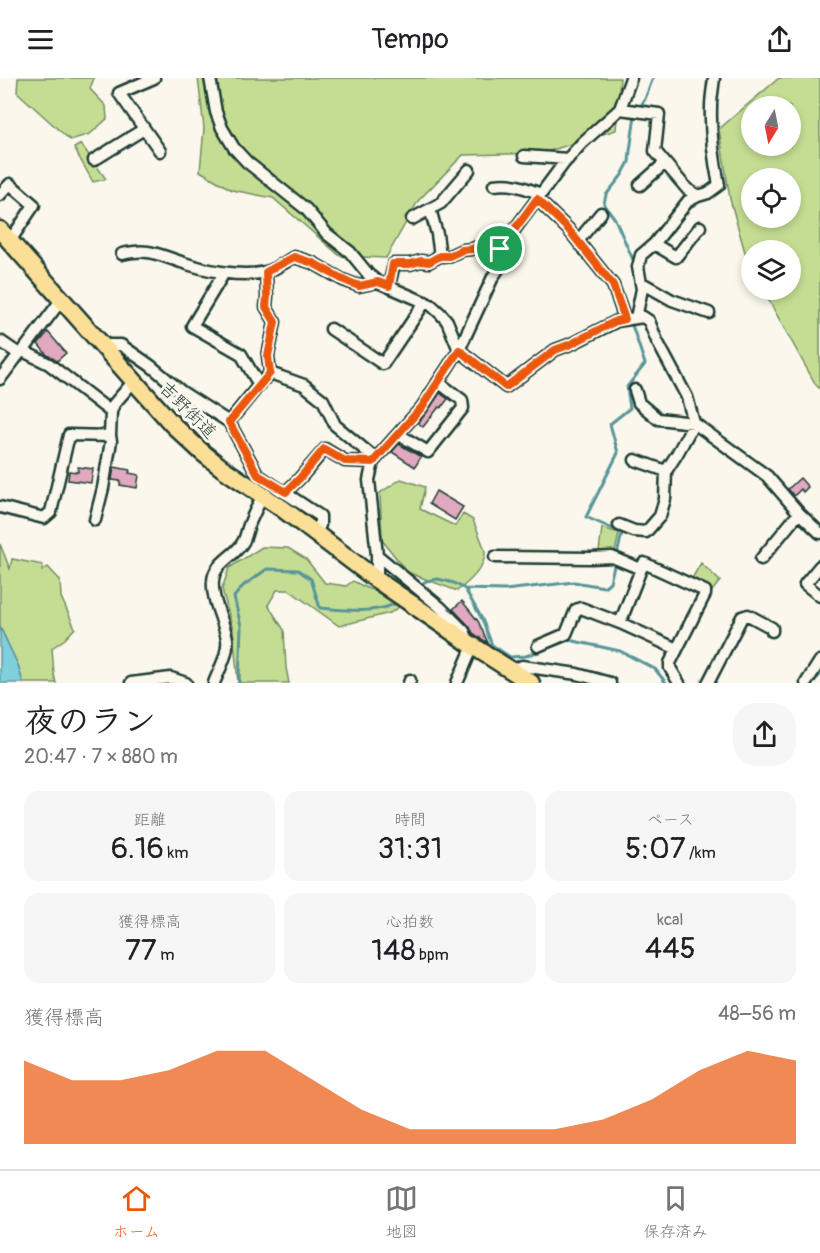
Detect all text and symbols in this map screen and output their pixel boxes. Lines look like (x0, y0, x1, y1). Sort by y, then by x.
icon: menu (24, 23, 57, 56)
text: Tempo (371, 23, 449, 56)
icon: share (763, 23, 796, 56)
north arrow (741, 96, 801, 156)
map controls (741, 96, 801, 300)
button: locate (741, 168, 801, 228)
pin (474, 223, 525, 274)
icon: arrive (483, 232, 516, 265)
button: layers (741, 240, 801, 300)
street label: 吉野街道 (154, 377, 221, 444)
text: 夜のラン (24, 701, 156, 742)
button: share (733, 703, 796, 766)
text: 20:47 · 7 × 880 m (24, 744, 178, 769)
text: 距離 (134, 810, 166, 830)
text: 時間 (394, 810, 426, 830)
text: ペース (647, 810, 694, 830)
text: 6.16 (111, 830, 164, 867)
text: 31:31 (378, 830, 442, 867)
text: 5:07 (625, 830, 686, 867)
text: km (164, 843, 188, 863)
text: /km (686, 843, 716, 863)
text: kcal (657, 910, 683, 930)
text: 獲得標高 (118, 912, 182, 932)
text: 心拍数 (386, 912, 434, 932)
text: 445 (645, 930, 696, 967)
text: 77 (125, 932, 157, 969)
text: 148 (371, 932, 416, 969)
text: m (157, 945, 174, 965)
text: bpm (416, 945, 449, 965)
text: 48–56 m (718, 1001, 796, 1026)
text: 獲得標高 (24, 1005, 104, 1030)
tab: ホーム (113, 1182, 160, 1242)
tab: 地図 (385, 1182, 418, 1242)
tab: 保存済み (643, 1182, 707, 1242)

